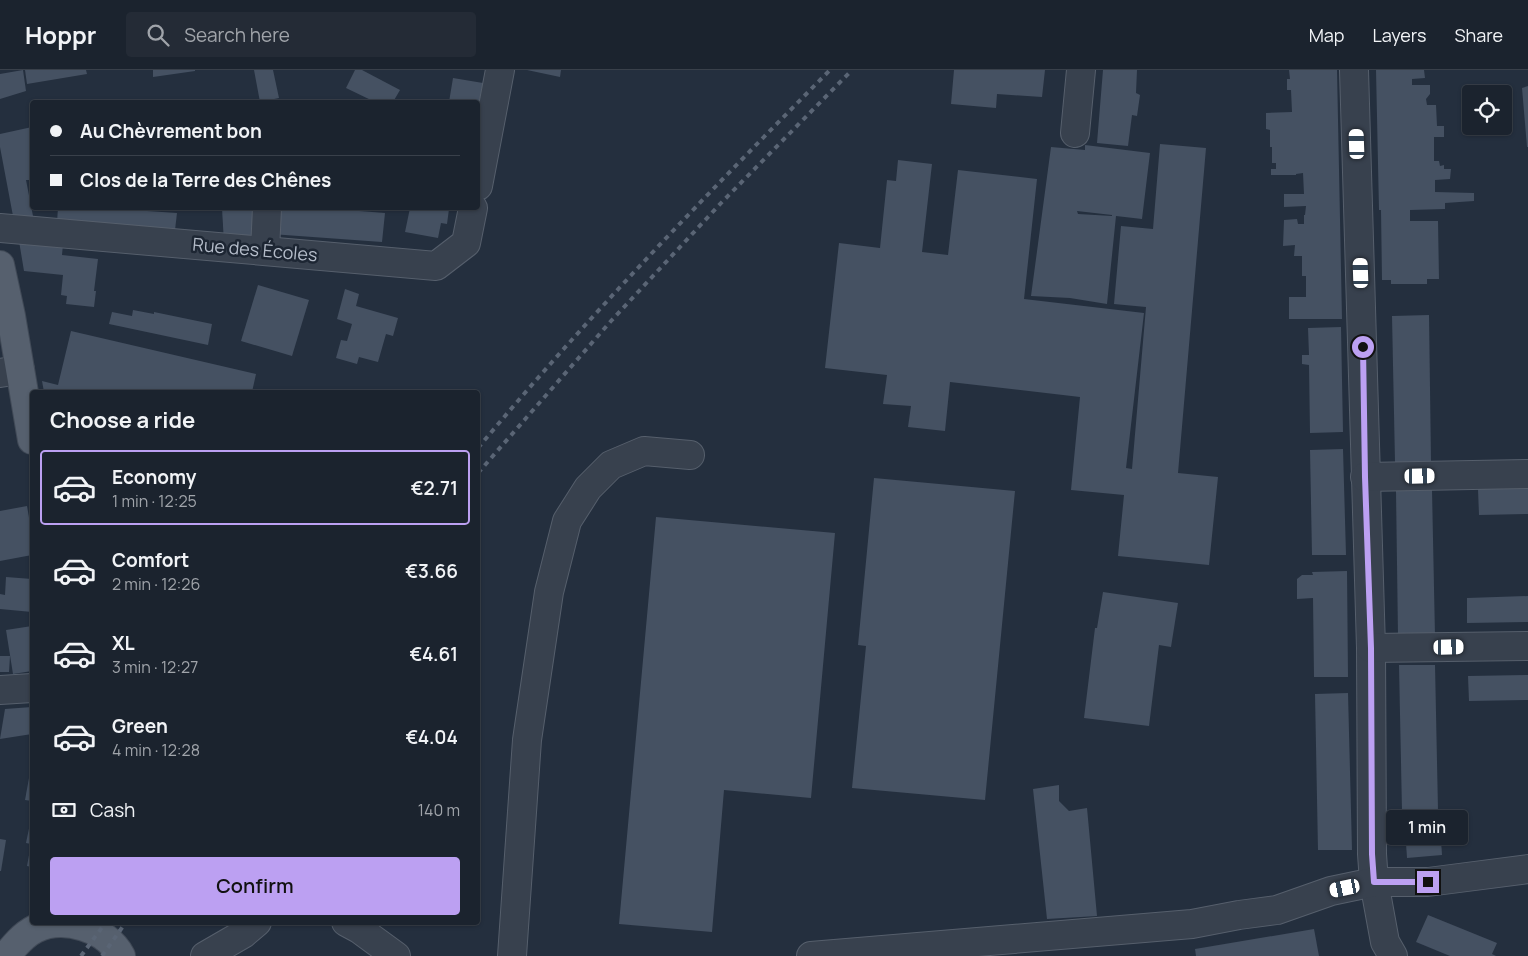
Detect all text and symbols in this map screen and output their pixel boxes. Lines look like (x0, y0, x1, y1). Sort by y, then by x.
search box (126, 12, 476, 57)
text: Hoppr (25, 18, 96, 51)
icon: search (144, 21, 172, 49)
text: Search here (184, 22, 290, 48)
text: Map (1309, 23, 1344, 47)
text: Layers (1372, 23, 1426, 47)
text: Share (1454, 23, 1503, 47)
map controls (1462, 85, 1512, 135)
button: locate (1462, 85, 1512, 135)
text: Au Chèvrement bon (80, 118, 262, 144)
car (1348, 129, 1365, 159)
text: Clos de la Terre des Chênes (80, 167, 331, 193)
street label: Rue des Écoles (192, 232, 318, 266)
car (1352, 258, 1369, 288)
route start (1352, 336, 1374, 358)
text: Choose a ride (50, 405, 195, 435)
text: Economy (112, 464, 196, 490)
icon: car (52, 465, 97, 510)
car (1404, 468, 1435, 484)
text: €2.71 (411, 475, 458, 501)
text: 1 min · 12:25 (112, 490, 197, 512)
text: Comfort (112, 547, 189, 573)
icon: car (52, 548, 97, 593)
text: €3.66 (405, 558, 458, 584)
text: 2 min · 12:26 (112, 573, 200, 595)
text: XL (112, 630, 135, 656)
icon: car (52, 631, 97, 676)
car (1433, 639, 1464, 655)
text: €4.61 (410, 641, 458, 667)
text: 3 min · 12:27 (112, 656, 198, 678)
text: Green (112, 713, 168, 739)
icon: car (52, 714, 97, 759)
text: €4.04 (405, 724, 458, 750)
text: 4 min · 12:28 (112, 739, 200, 761)
icon: cash (50, 796, 78, 824)
text: Cash (90, 797, 135, 823)
text: 140 m (418, 799, 460, 821)
callout: 1 min (1387, 810, 1469, 844)
text: 1 min (1408, 816, 1446, 838)
button: Confirm (50, 857, 460, 915)
route end (1417, 871, 1439, 893)
car (1328, 878, 1361, 898)

